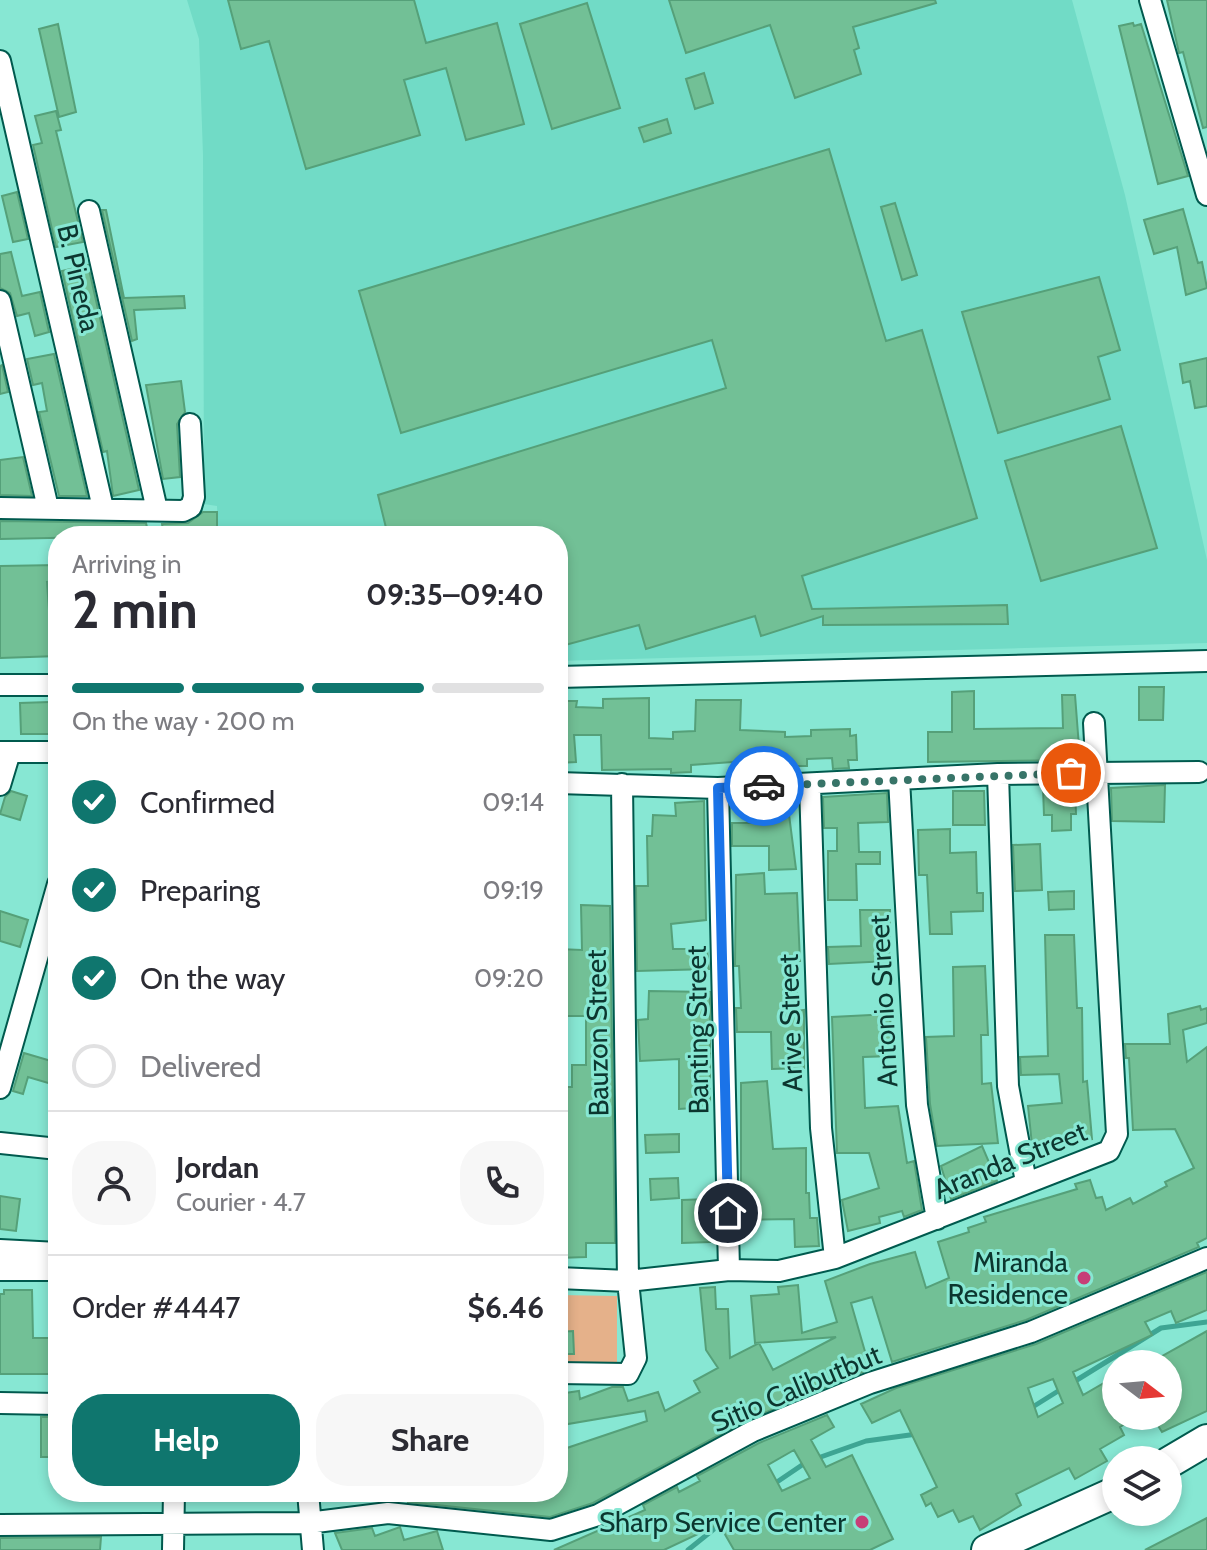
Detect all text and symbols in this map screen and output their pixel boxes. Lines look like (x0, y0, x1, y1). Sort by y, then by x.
street label: B. Pineda (50, 221, 108, 336)
text: Arriving in (72, 548, 182, 580)
text: 09:35–09:40 (366, 576, 544, 613)
text: 2 min (72, 578, 198, 641)
text: On the way · 200 m (72, 705, 295, 737)
pin (1037, 739, 1105, 807)
courier (724, 746, 804, 826)
icon: bag (1049, 751, 1093, 795)
icon: car (742, 764, 786, 808)
icon: check (72, 780, 116, 824)
text: Confirmed (140, 784, 275, 821)
text: 09:14 (482, 786, 544, 818)
icon: check (72, 868, 116, 912)
text: Preparing (140, 872, 260, 909)
text: 09:19 (482, 874, 544, 906)
street label: Antonio Street (862, 914, 904, 1088)
street label: Banting Street (679, 945, 715, 1115)
street label: Bauzon Street (579, 949, 615, 1117)
street label: Arive Street (771, 953, 809, 1093)
icon: check (72, 956, 116, 1000)
text: On the way (140, 960, 285, 997)
text: 09:20 (474, 962, 544, 994)
text: Delivered (140, 1048, 261, 1085)
street label: Aranda Street (928, 1114, 1092, 1206)
button: person (72, 1141, 156, 1225)
button: phone (460, 1141, 544, 1225)
text: Jordan (176, 1149, 259, 1186)
pin (694, 1179, 762, 1247)
text: Courier · 4.7 (176, 1186, 306, 1218)
icon: home (706, 1191, 750, 1235)
place label: Miranda Residence (947, 1245, 1069, 1311)
marker: Miranda Residence (1075, 1269, 1093, 1287)
text: Order #4447 (72, 1289, 240, 1326)
text: $6.46 (468, 1289, 544, 1326)
street label: Sitio Calibutbut (706, 1337, 886, 1439)
north arrow (1102, 1350, 1182, 1430)
map controls (1102, 1350, 1182, 1526)
button: Help (72, 1394, 300, 1486)
button: Share (316, 1394, 544, 1486)
button: layers (1102, 1446, 1182, 1526)
place label: Sharp Service Center (599, 1505, 846, 1539)
marker: Sharp Service Center (853, 1513, 871, 1531)

